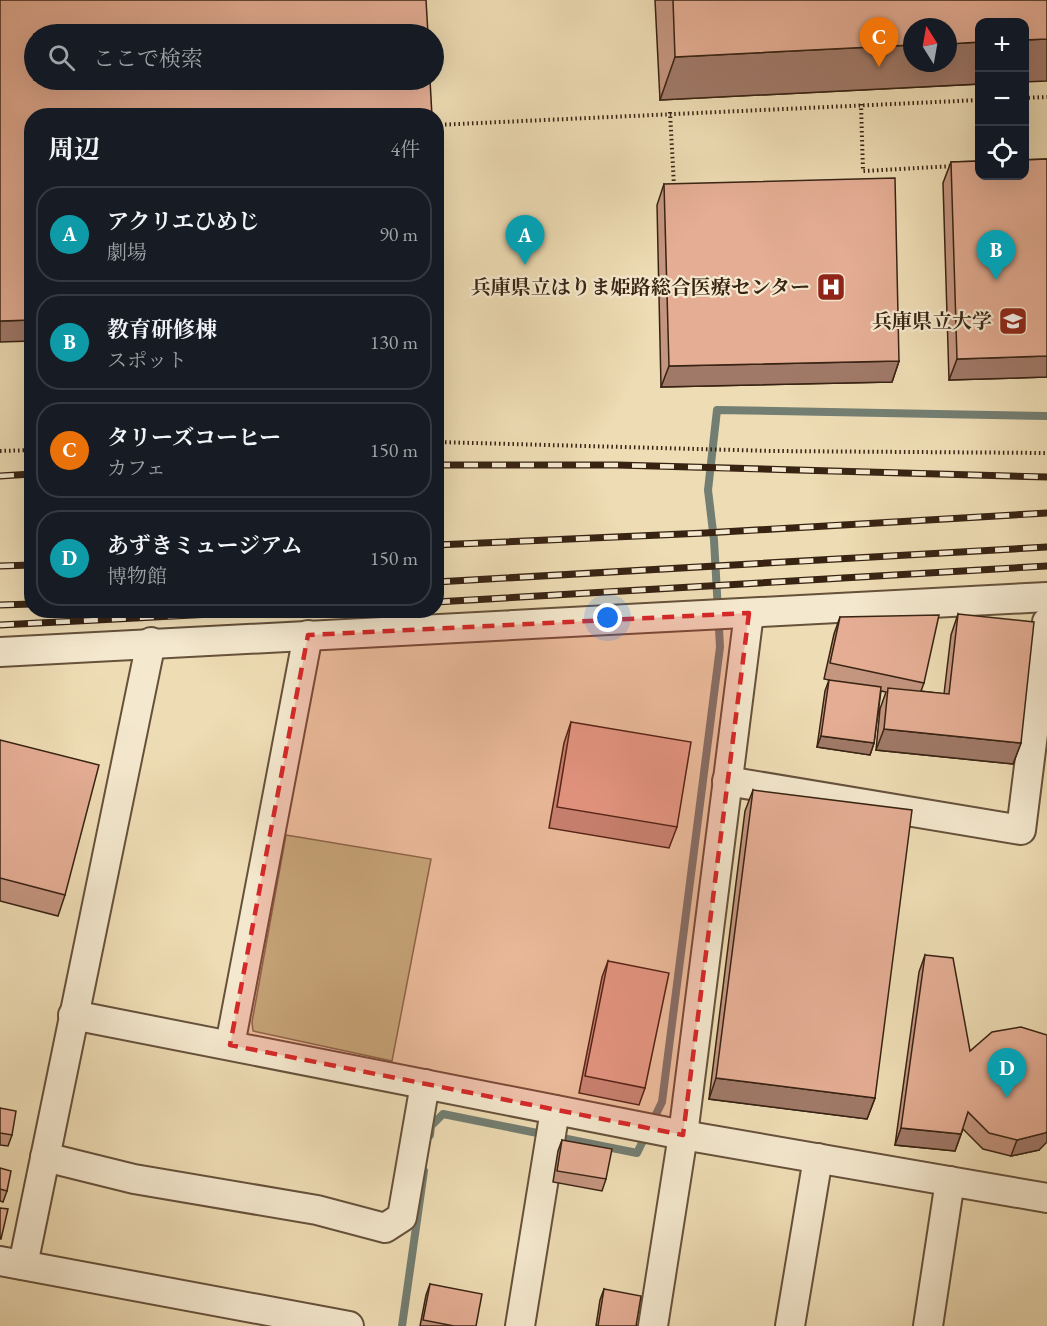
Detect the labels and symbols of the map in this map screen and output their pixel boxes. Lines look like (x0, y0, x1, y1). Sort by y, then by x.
pin: C (860, 17, 898, 67)
north arrow (903, 18, 957, 72)
pin: A (506, 216, 544, 265)
pin: B (976, 230, 1016, 280)
hospital icon: 兵庫県立はりま姫路総合医療センター (815, 271, 847, 303)
place label: 兵庫県立はりま姫路総合医療センター (471, 274, 810, 300)
school or university icon: 兵庫県立大学 (997, 305, 1029, 337)
place label: 兵庫県立大学 (872, 308, 992, 334)
your location (593, 603, 622, 632)
pin: D (988, 1048, 1026, 1098)

